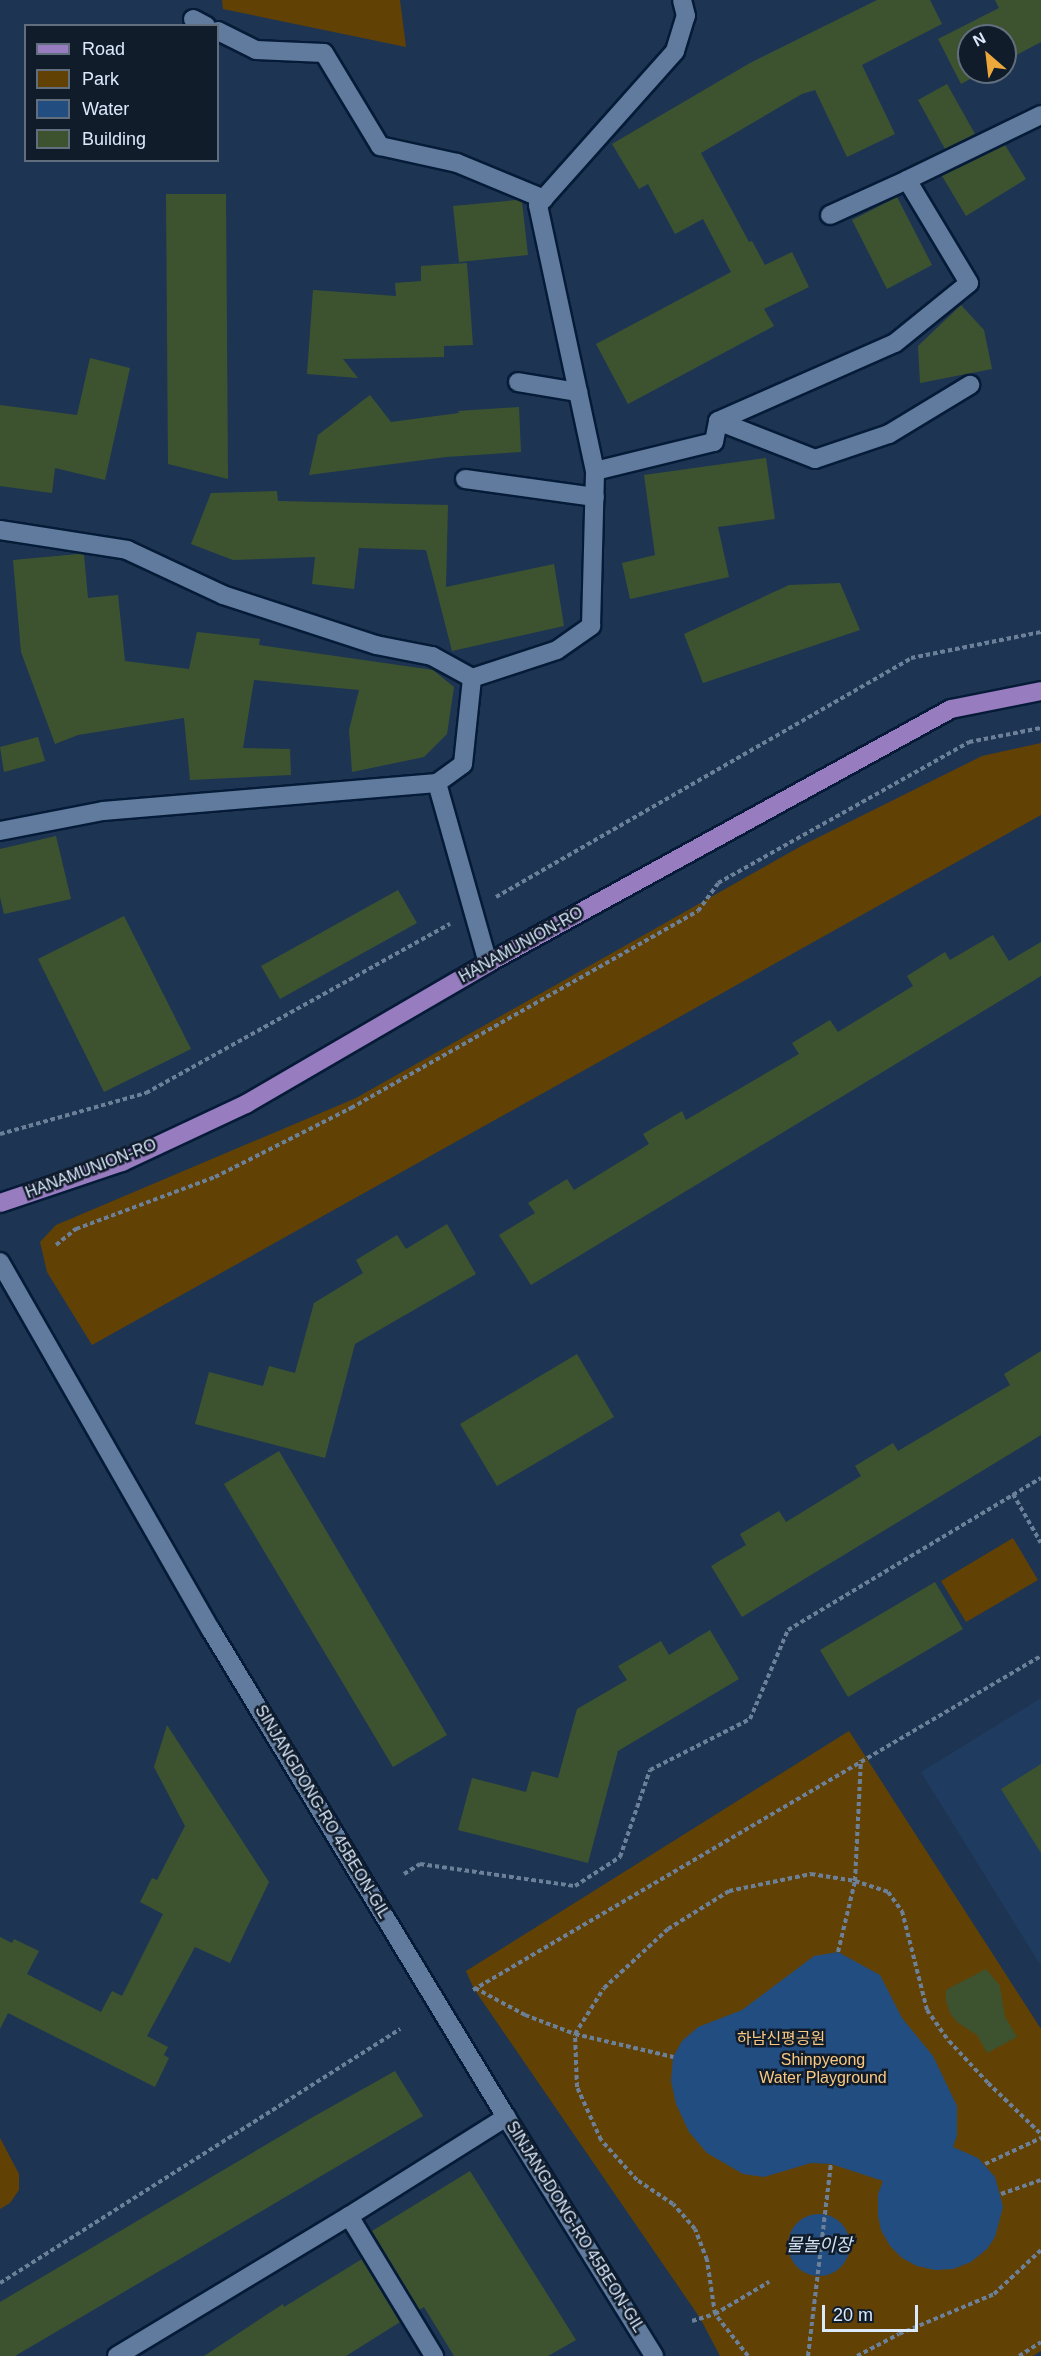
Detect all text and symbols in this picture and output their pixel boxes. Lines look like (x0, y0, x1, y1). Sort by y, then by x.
legend (24, 24, 219, 162)
north arrow (957, 24, 1017, 84)
text: N (970, 29, 988, 50)
text: Road (82, 39, 125, 59)
text: Park (82, 69, 119, 89)
text: Water (82, 99, 129, 119)
text: Building (82, 129, 146, 149)
street label: HANAMUNION-RO (456, 903, 586, 987)
street label: HANAMUNION-RO (23, 1135, 159, 1203)
street label: SINJANGDONG-RO 45BEON-GIL (251, 1702, 393, 1922)
park label: 하남신평공원 (737, 2029, 825, 2049)
park label: Shinpyeong Water Playground (759, 2050, 887, 2088)
street label: SINJANGDONG-RO 45BEON-GIL (502, 2118, 648, 2336)
water label: 물놀이장 (786, 2234, 852, 2256)
scale bar (825, 2293, 921, 2331)
text: 20 m (833, 2305, 873, 2325)

